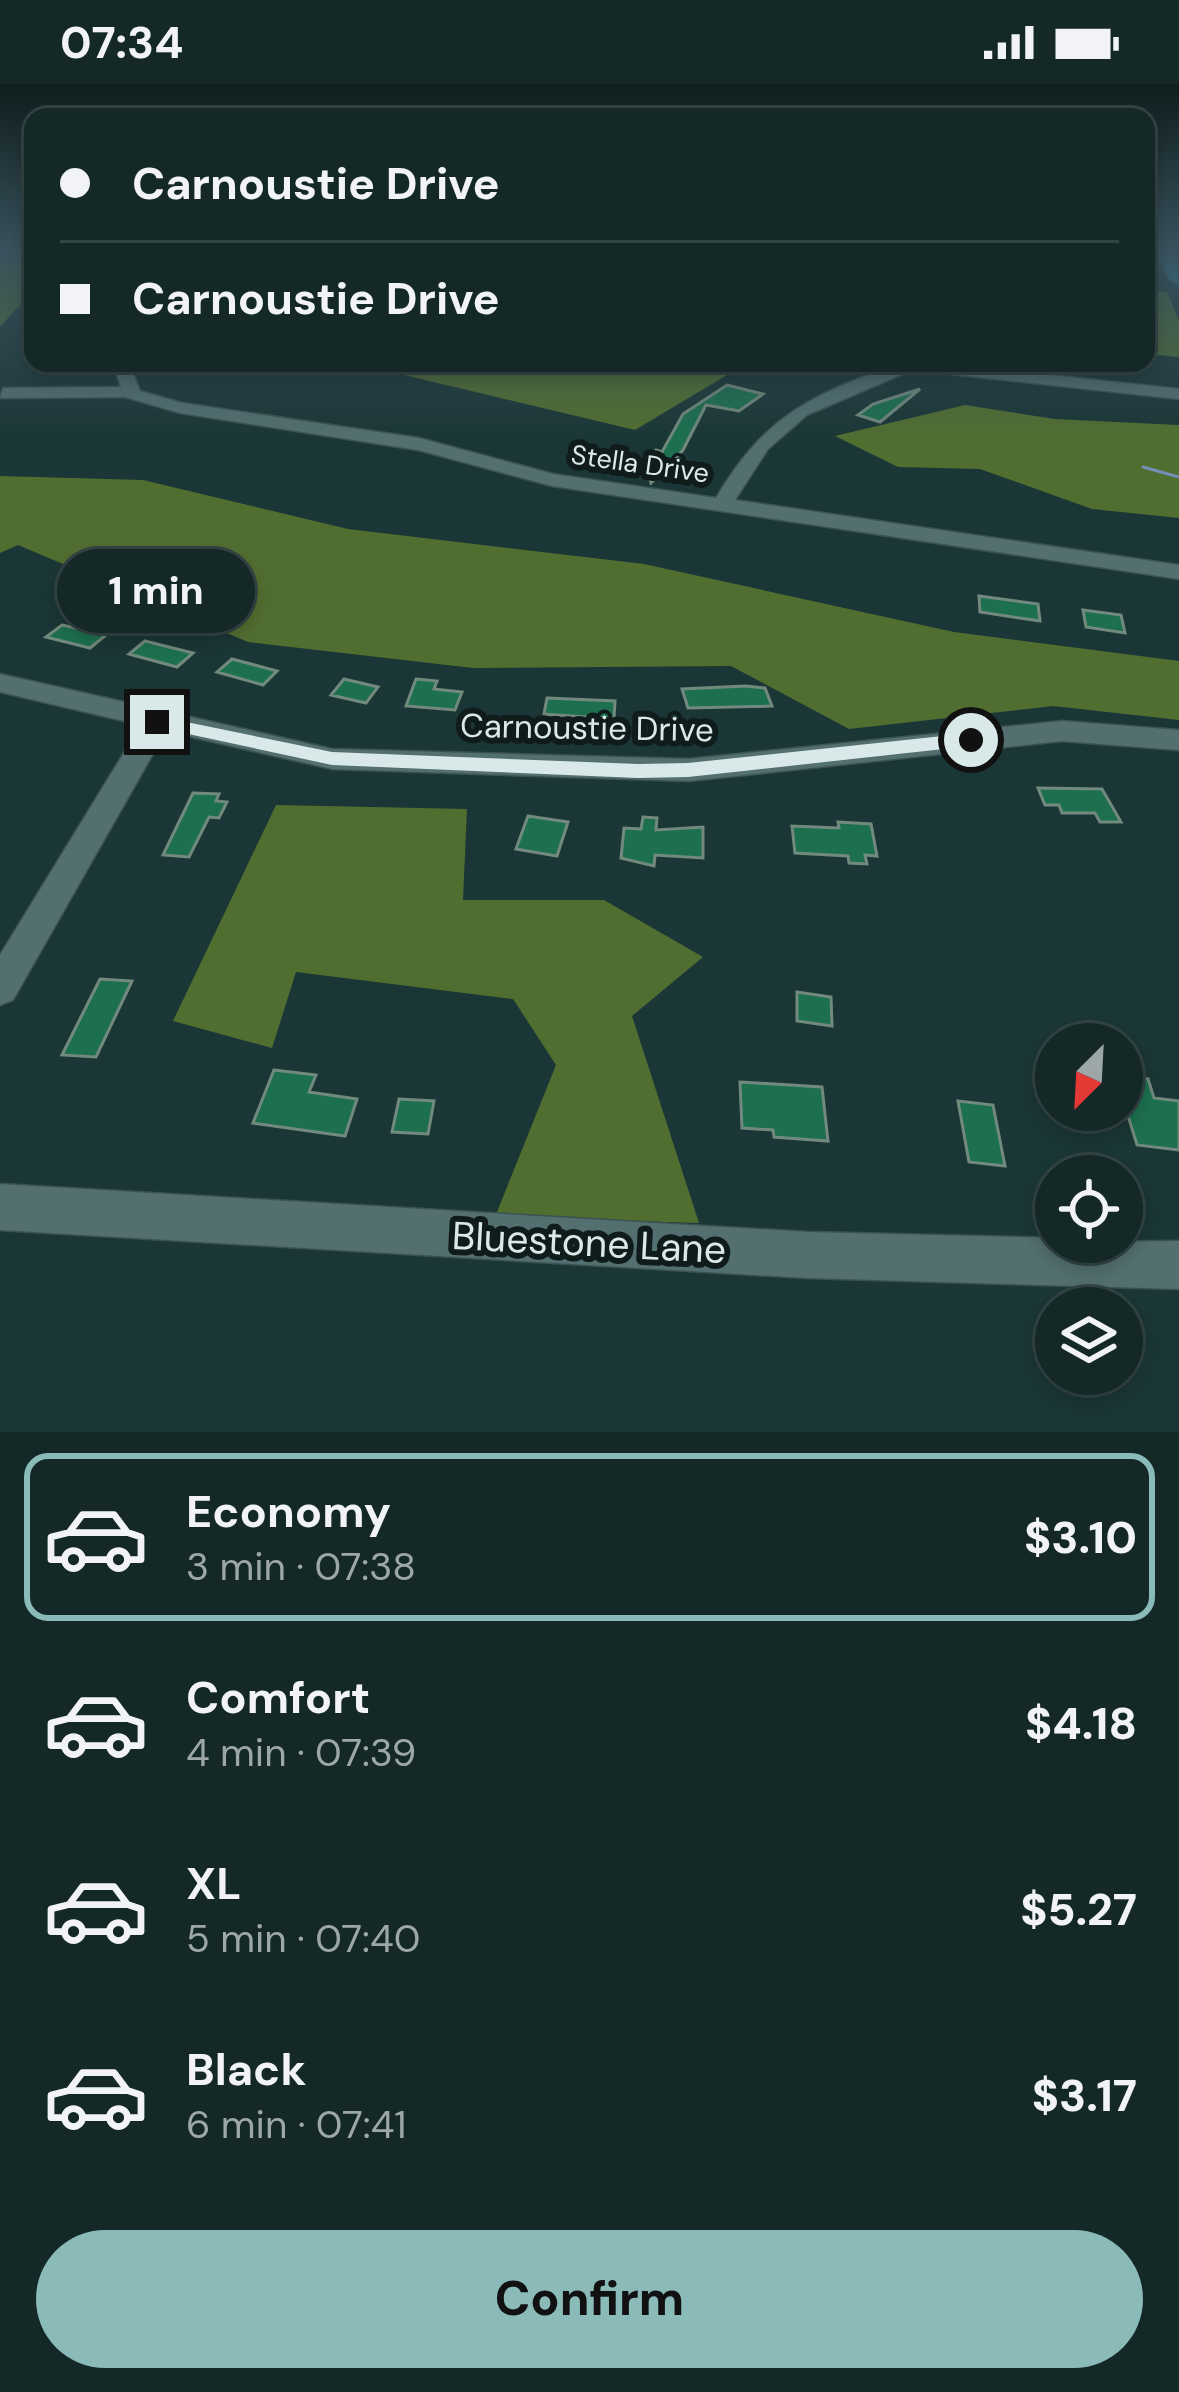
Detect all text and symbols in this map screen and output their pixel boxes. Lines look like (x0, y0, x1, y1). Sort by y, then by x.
text: 07:34 (60, 13, 183, 72)
text: Carnoustie Drive (132, 154, 500, 213)
text: Carnoustie Drive (132, 269, 500, 328)
street label: Stella Drive (569, 436, 711, 491)
callout: 1 min (58, 548, 256, 632)
text: 1 min (108, 565, 204, 616)
route end (130, 695, 184, 749)
street label: Carnoustie Drive (460, 704, 714, 751)
route start (944, 713, 998, 767)
north arrow (1035, 1023, 1143, 1131)
map controls (1035, 1023, 1143, 1395)
button: locate (1035, 1155, 1143, 1263)
street label: Bluestone Lane (451, 1210, 727, 1275)
button: layers (1035, 1287, 1143, 1395)
text: Economy (186, 1482, 391, 1541)
icon: car (42, 1483, 150, 1591)
text: $3.10 (1024, 1508, 1137, 1567)
text: 3 min · 07:38 (186, 1541, 416, 1592)
text: Comfort (186, 1668, 370, 1727)
icon: car (42, 1669, 150, 1777)
text: $4.18 (1025, 1694, 1137, 1753)
text: 4 min · 07:39 (186, 1727, 416, 1778)
text: XL (186, 1854, 241, 1913)
icon: car (42, 1855, 150, 1963)
text: $5.27 (1020, 1880, 1137, 1939)
text: 5 min · 07:40 (186, 1913, 420, 1964)
text: Black (186, 2040, 306, 2099)
icon: car (42, 2041, 150, 2149)
text: $3.17 (1032, 2066, 1137, 2125)
text: 6 min · 07:41 (186, 2099, 407, 2150)
button: Confirm (36, 2230, 1143, 2368)

